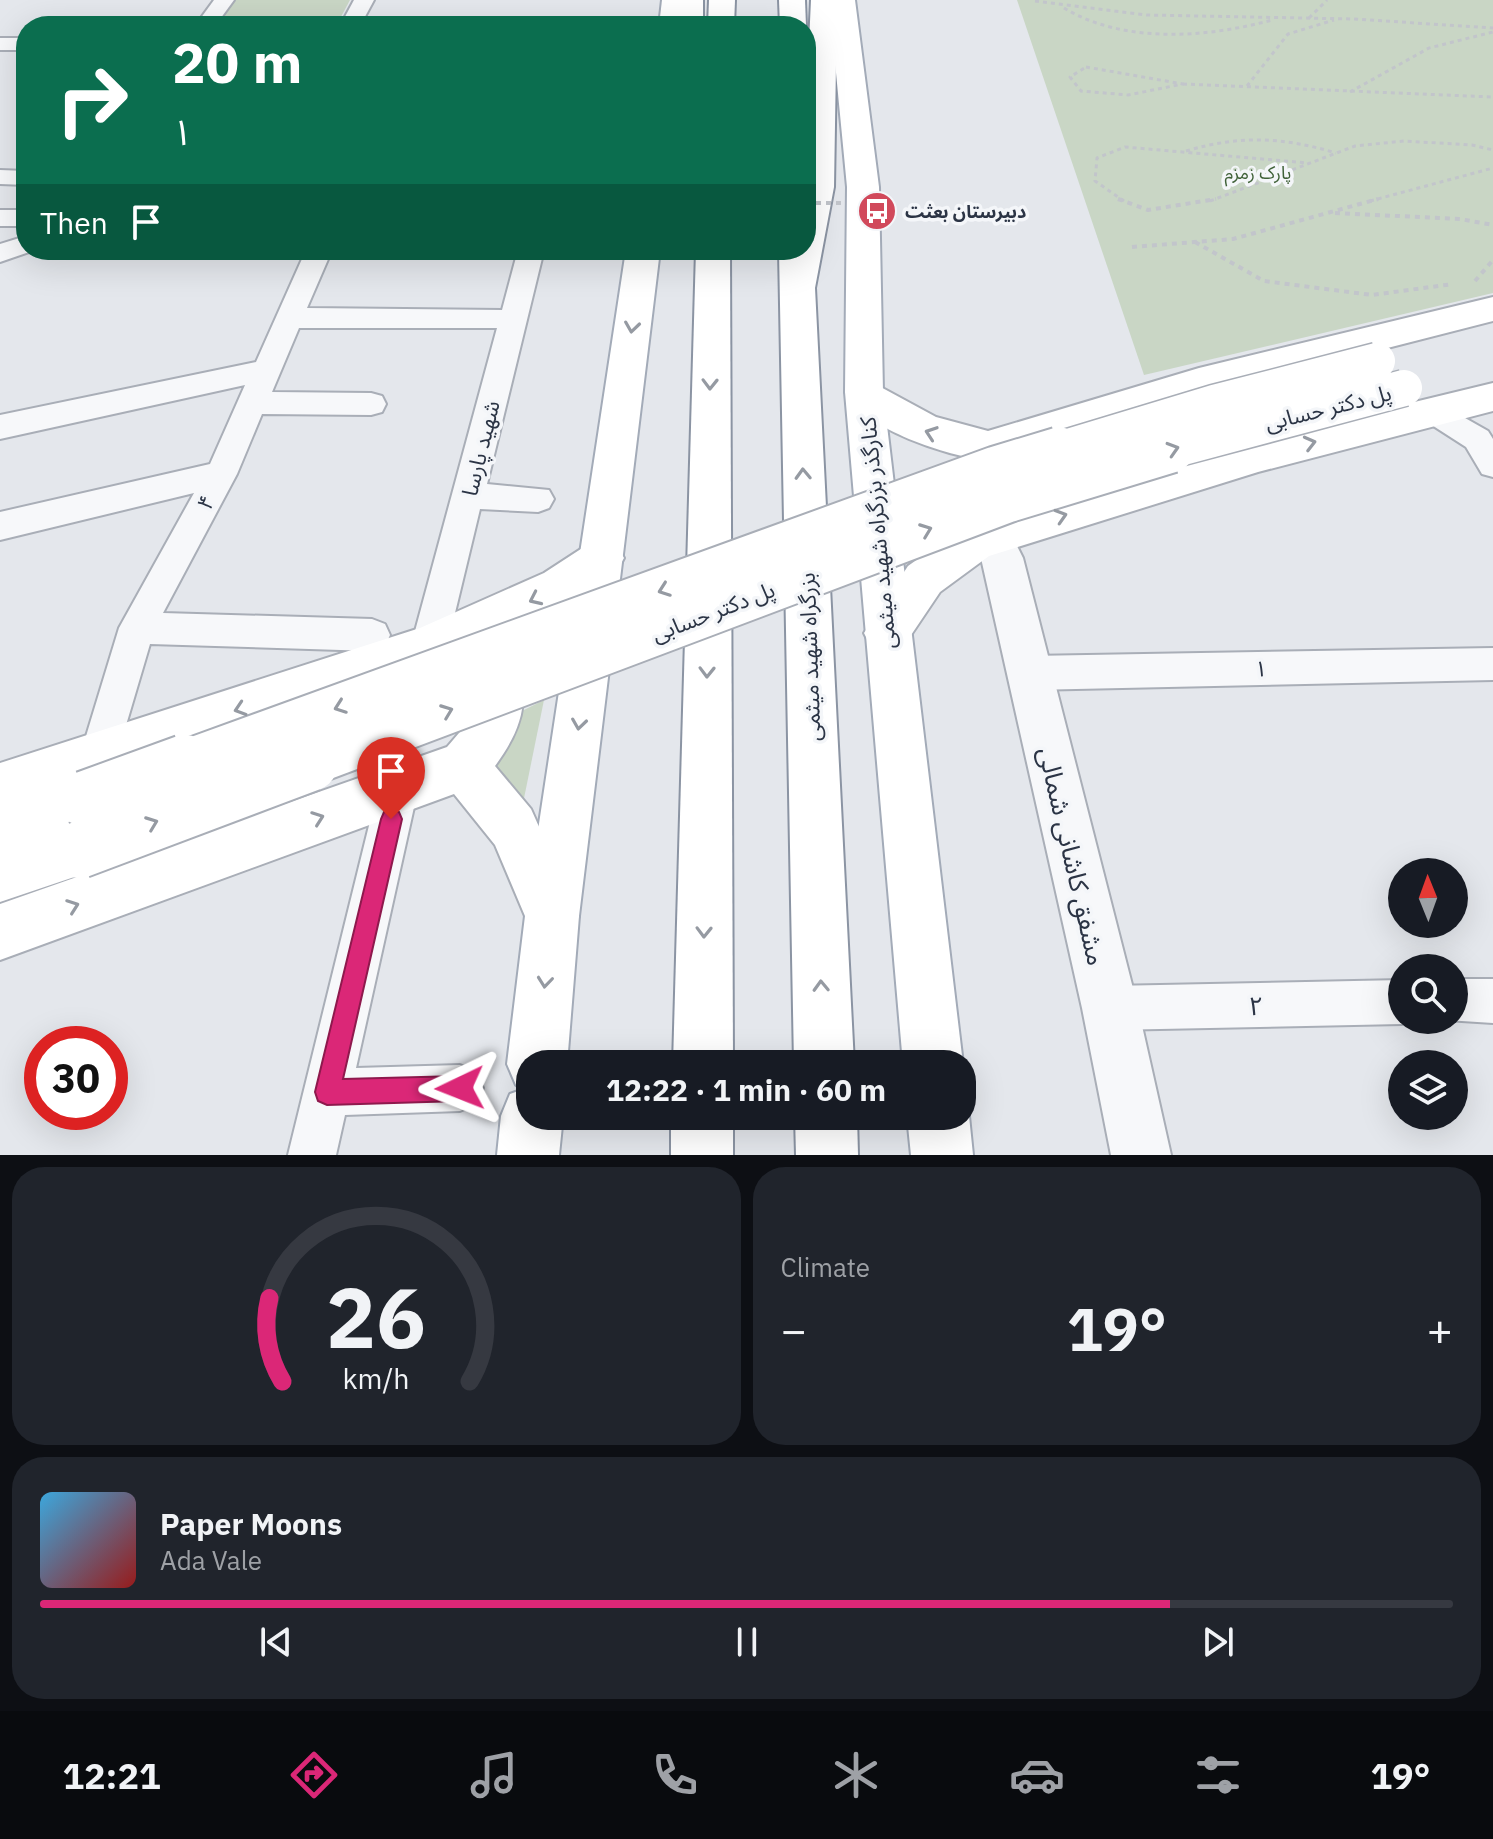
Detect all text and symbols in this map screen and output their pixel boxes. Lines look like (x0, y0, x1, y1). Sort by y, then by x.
text: 20 m (172, 26, 302, 98)
icon: right (40, 48, 144, 152)
text: ۱ (172, 108, 193, 155)
park label: پارک زمزم (1225, 161, 1292, 187)
bus stop icon: دبیرستان بعثت (856, 190, 898, 232)
icon: arrive (124, 200, 168, 244)
place label: دبیرستان بعثت (905, 200, 1026, 223)
text: Then (40, 203, 108, 242)
one-way arrow (624, 321, 641, 334)
street label: پل دکتر حسابی (1262, 377, 1395, 438)
one-way arrow (702, 378, 719, 391)
street label: شهید پارسا (454, 397, 507, 499)
street label: کنارگذر بزرگراه شهید میثمی (852, 415, 902, 650)
one-way arrow (925, 426, 939, 442)
one-way arrow (1303, 435, 1317, 452)
one-way arrow (1166, 442, 1180, 458)
one-way arrow (794, 467, 811, 480)
street label: ۴ (189, 489, 221, 515)
one-way arrow (1054, 509, 1067, 525)
one-way arrow (918, 523, 932, 540)
street label: بزرگراه شهید میثمی (792, 572, 826, 742)
street label: پل دکتر حسابی (647, 574, 779, 649)
one-way arrow (658, 580, 672, 597)
one-way arrow (529, 589, 544, 605)
street label: ۱ (1254, 653, 1268, 683)
one-way arrow (698, 666, 716, 679)
one-way arrow (334, 697, 348, 714)
one-way arrow (233, 700, 247, 716)
one-way arrow (439, 704, 453, 721)
one-way arrow (570, 718, 587, 731)
pin (357, 737, 425, 819)
street label: مشفق کاشانی شمالی (1031, 743, 1115, 969)
icon: arrive (369, 749, 413, 793)
one-way arrow (310, 811, 324, 827)
one-way arrow (144, 816, 158, 833)
north arrow (1388, 858, 1468, 938)
map controls (1388, 858, 1468, 1130)
one-way arrow (66, 899, 80, 915)
one-way arrow (695, 926, 713, 939)
button: search (1388, 954, 1468, 1034)
one-way arrow (537, 975, 554, 988)
one-way arrow (813, 979, 830, 992)
street label: ۲ (1248, 988, 1264, 1022)
speed limit sign: 30 (24, 1026, 128, 1130)
position arrow (418, 1046, 502, 1130)
button: layers (1388, 1050, 1468, 1130)
text: 12:22 · 1 min · 60 m (606, 1070, 886, 1109)
text: Climate (781, 1250, 870, 1284)
text: 26 (326, 1263, 426, 1371)
text: 19° (1067, 1289, 1167, 1368)
text: − (781, 1301, 807, 1358)
text: + (1427, 1301, 1453, 1358)
text: km/h (343, 1360, 410, 1397)
text: Paper Moons (160, 1504, 342, 1543)
text: Ada Vale (160, 1543, 262, 1577)
icon: previous (254, 1620, 298, 1664)
icon: pause (725, 1620, 769, 1664)
icon: next (1196, 1620, 1240, 1664)
icon: directions (286, 1747, 342, 1803)
icon: music (466, 1747, 522, 1803)
icon: phone (647, 1747, 703, 1803)
icon: climate (828, 1747, 884, 1803)
icon: car (1009, 1747, 1065, 1803)
icon: filters (1190, 1747, 1246, 1803)
text: 12:21 (62, 1752, 161, 1799)
text: 19° (1370, 1752, 1431, 1799)

